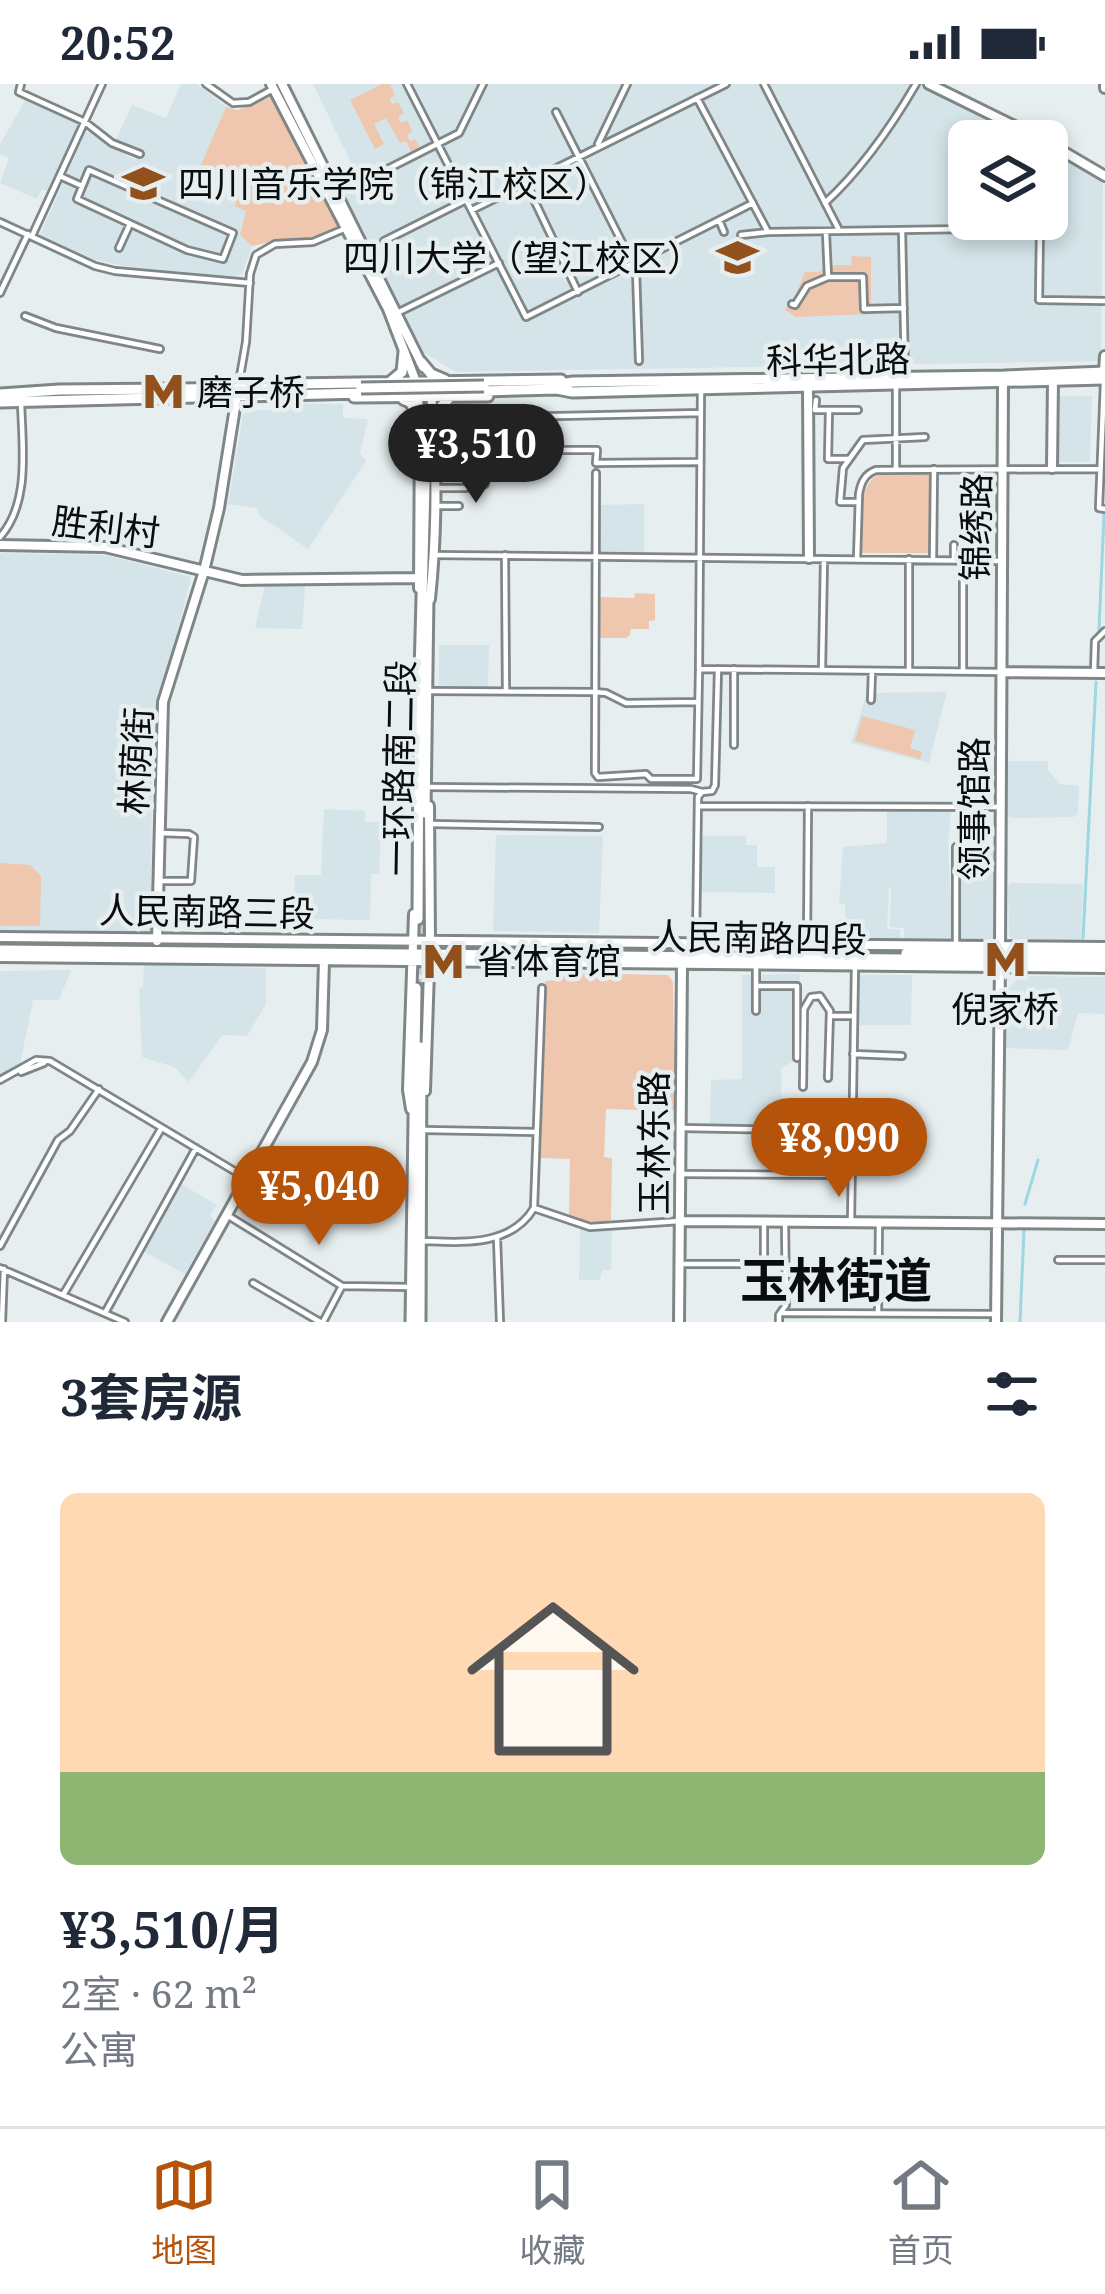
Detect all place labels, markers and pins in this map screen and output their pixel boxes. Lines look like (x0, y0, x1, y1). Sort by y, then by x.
place label: 四川音乐学院（锦江校区） (178, 159, 610, 208)
school or university icon: 四川音乐学院（锦江校区） (121, 161, 167, 207)
place label: 四川大学（望江校区） (343, 233, 703, 282)
school or university icon: 四川大学（望江校区） (714, 235, 760, 281)
place label: 磨子桥 (197, 367, 305, 416)
metro station icon: 磨子桥 (140, 369, 186, 415)
pin: ¥3,510 (378, 404, 574, 506)
place label: 省体育馆 (477, 936, 621, 985)
metro station icon: 倪家桥 (982, 936, 1028, 982)
metro station icon: 省体育馆 (420, 938, 466, 984)
place label: 倪家桥 (951, 984, 1059, 1033)
pin: ¥8,090 (741, 1098, 937, 1200)
pin: ¥5,040 (221, 1146, 417, 1248)

